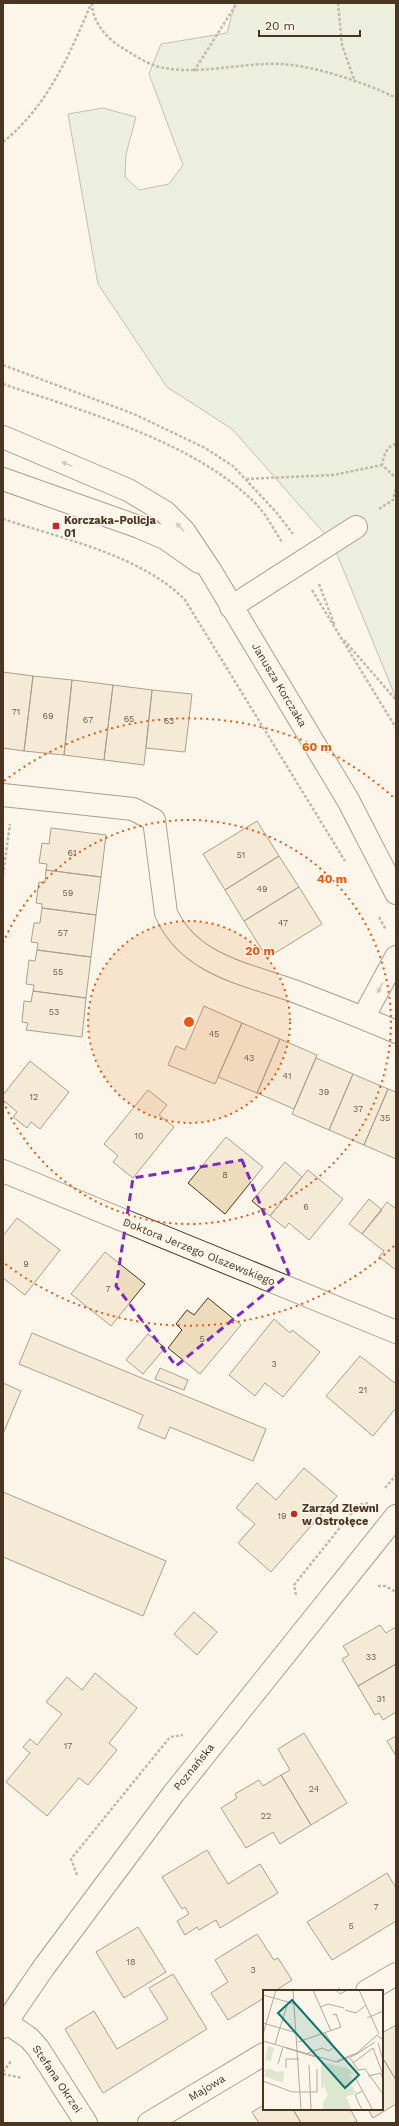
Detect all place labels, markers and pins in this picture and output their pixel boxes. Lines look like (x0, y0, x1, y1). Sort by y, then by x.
place label: Korczaka-Policja 01 (64, 514, 157, 540)
marker: Korczaka-Policja 01 (51, 521, 61, 531)
centre of rings (182, 1015, 196, 1029)
place label: Zarząd Zlewni w Ostrołęce (302, 1502, 379, 1528)
marker: Zarząd Zlewni w Ostrołęce (289, 1509, 299, 1519)

